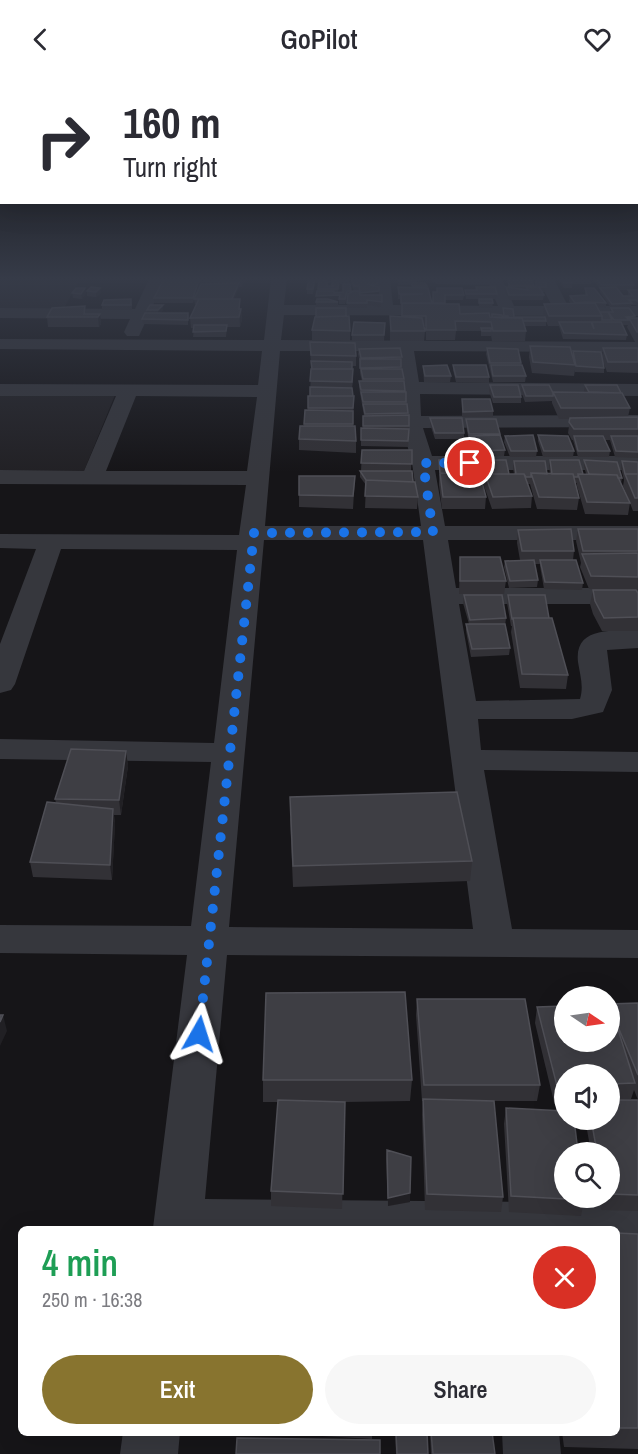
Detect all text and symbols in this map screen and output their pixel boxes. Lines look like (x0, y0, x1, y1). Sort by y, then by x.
text: GoPilot (280, 21, 358, 57)
icon: back (24, 23, 57, 56)
icon: heart (581, 23, 614, 56)
text: 160 m (123, 95, 221, 151)
icon: right (24, 102, 102, 180)
text: Turn right (123, 149, 217, 185)
pin (444, 437, 495, 488)
icon: arrive (453, 446, 486, 479)
north arrow (554, 986, 620, 1052)
map controls (554, 986, 620, 1208)
position arrow (167, 1002, 231, 1066)
button: sound (554, 1064, 620, 1130)
button: search (554, 1142, 620, 1208)
text: 4 min (42, 1239, 118, 1287)
button: close (533, 1246, 596, 1309)
text: 250 m · 16:38 (42, 1286, 142, 1313)
button: Exit (42, 1355, 313, 1424)
button: Share (325, 1355, 596, 1424)

